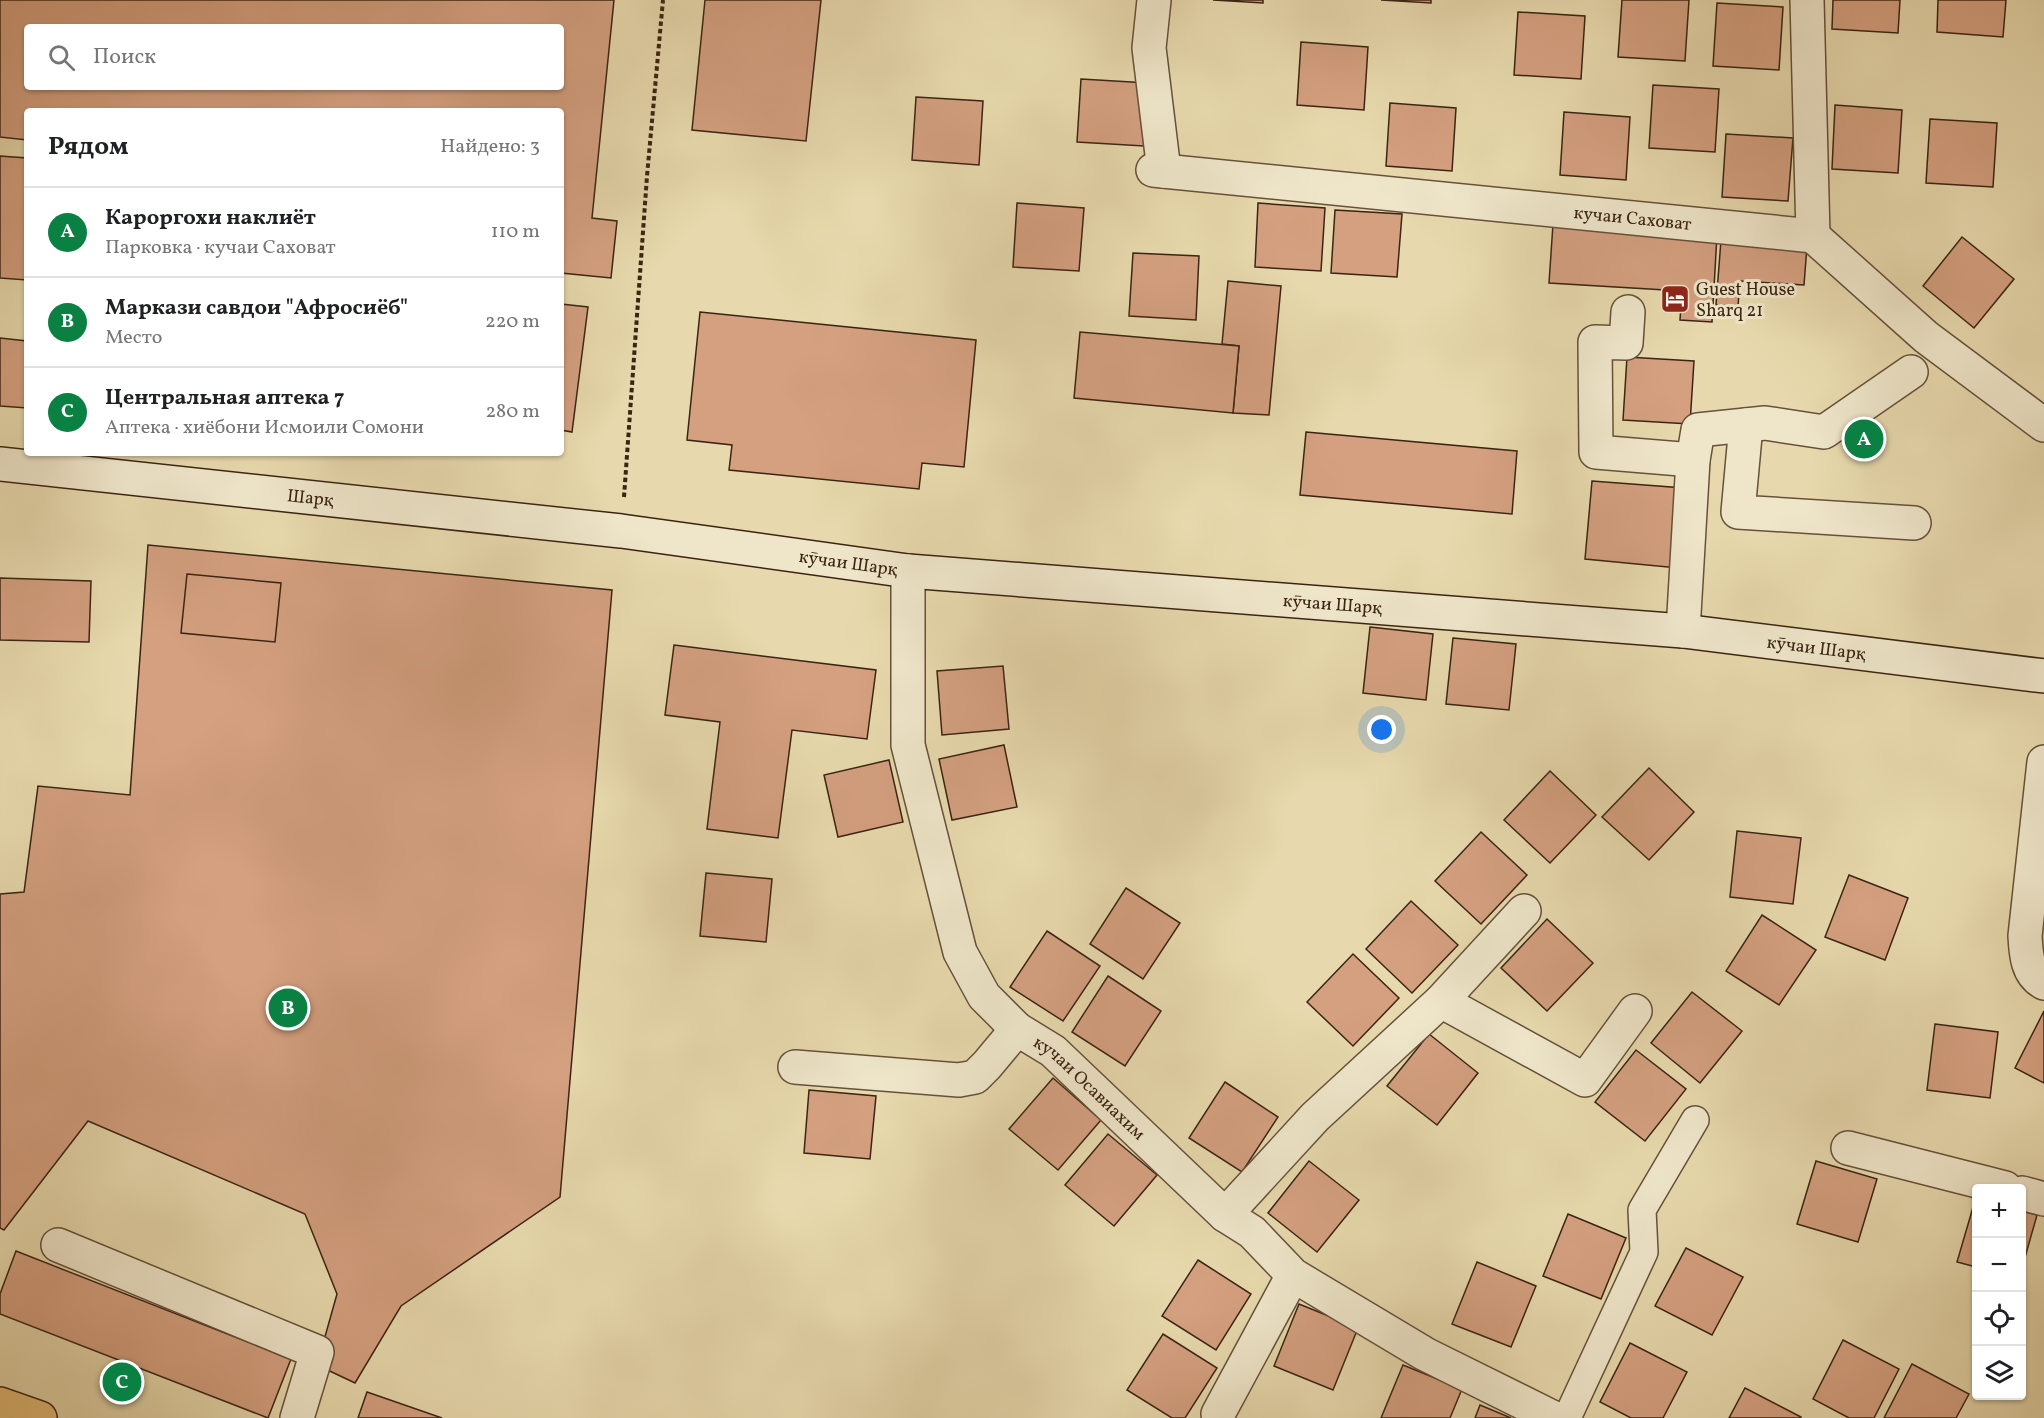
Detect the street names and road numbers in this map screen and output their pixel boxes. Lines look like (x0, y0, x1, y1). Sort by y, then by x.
street label: кучаи Саховат (1572, 201, 1692, 238)
street label: Шарқ (286, 484, 335, 514)
street label: кӯчаи Шарқ (797, 545, 899, 583)
street label: кӯчаи Шарқ (1282, 589, 1383, 622)
street label: кӯчаи Шарқ (1765, 631, 1867, 668)
street label: кучаи Осавиахим (1028, 1031, 1150, 1147)

